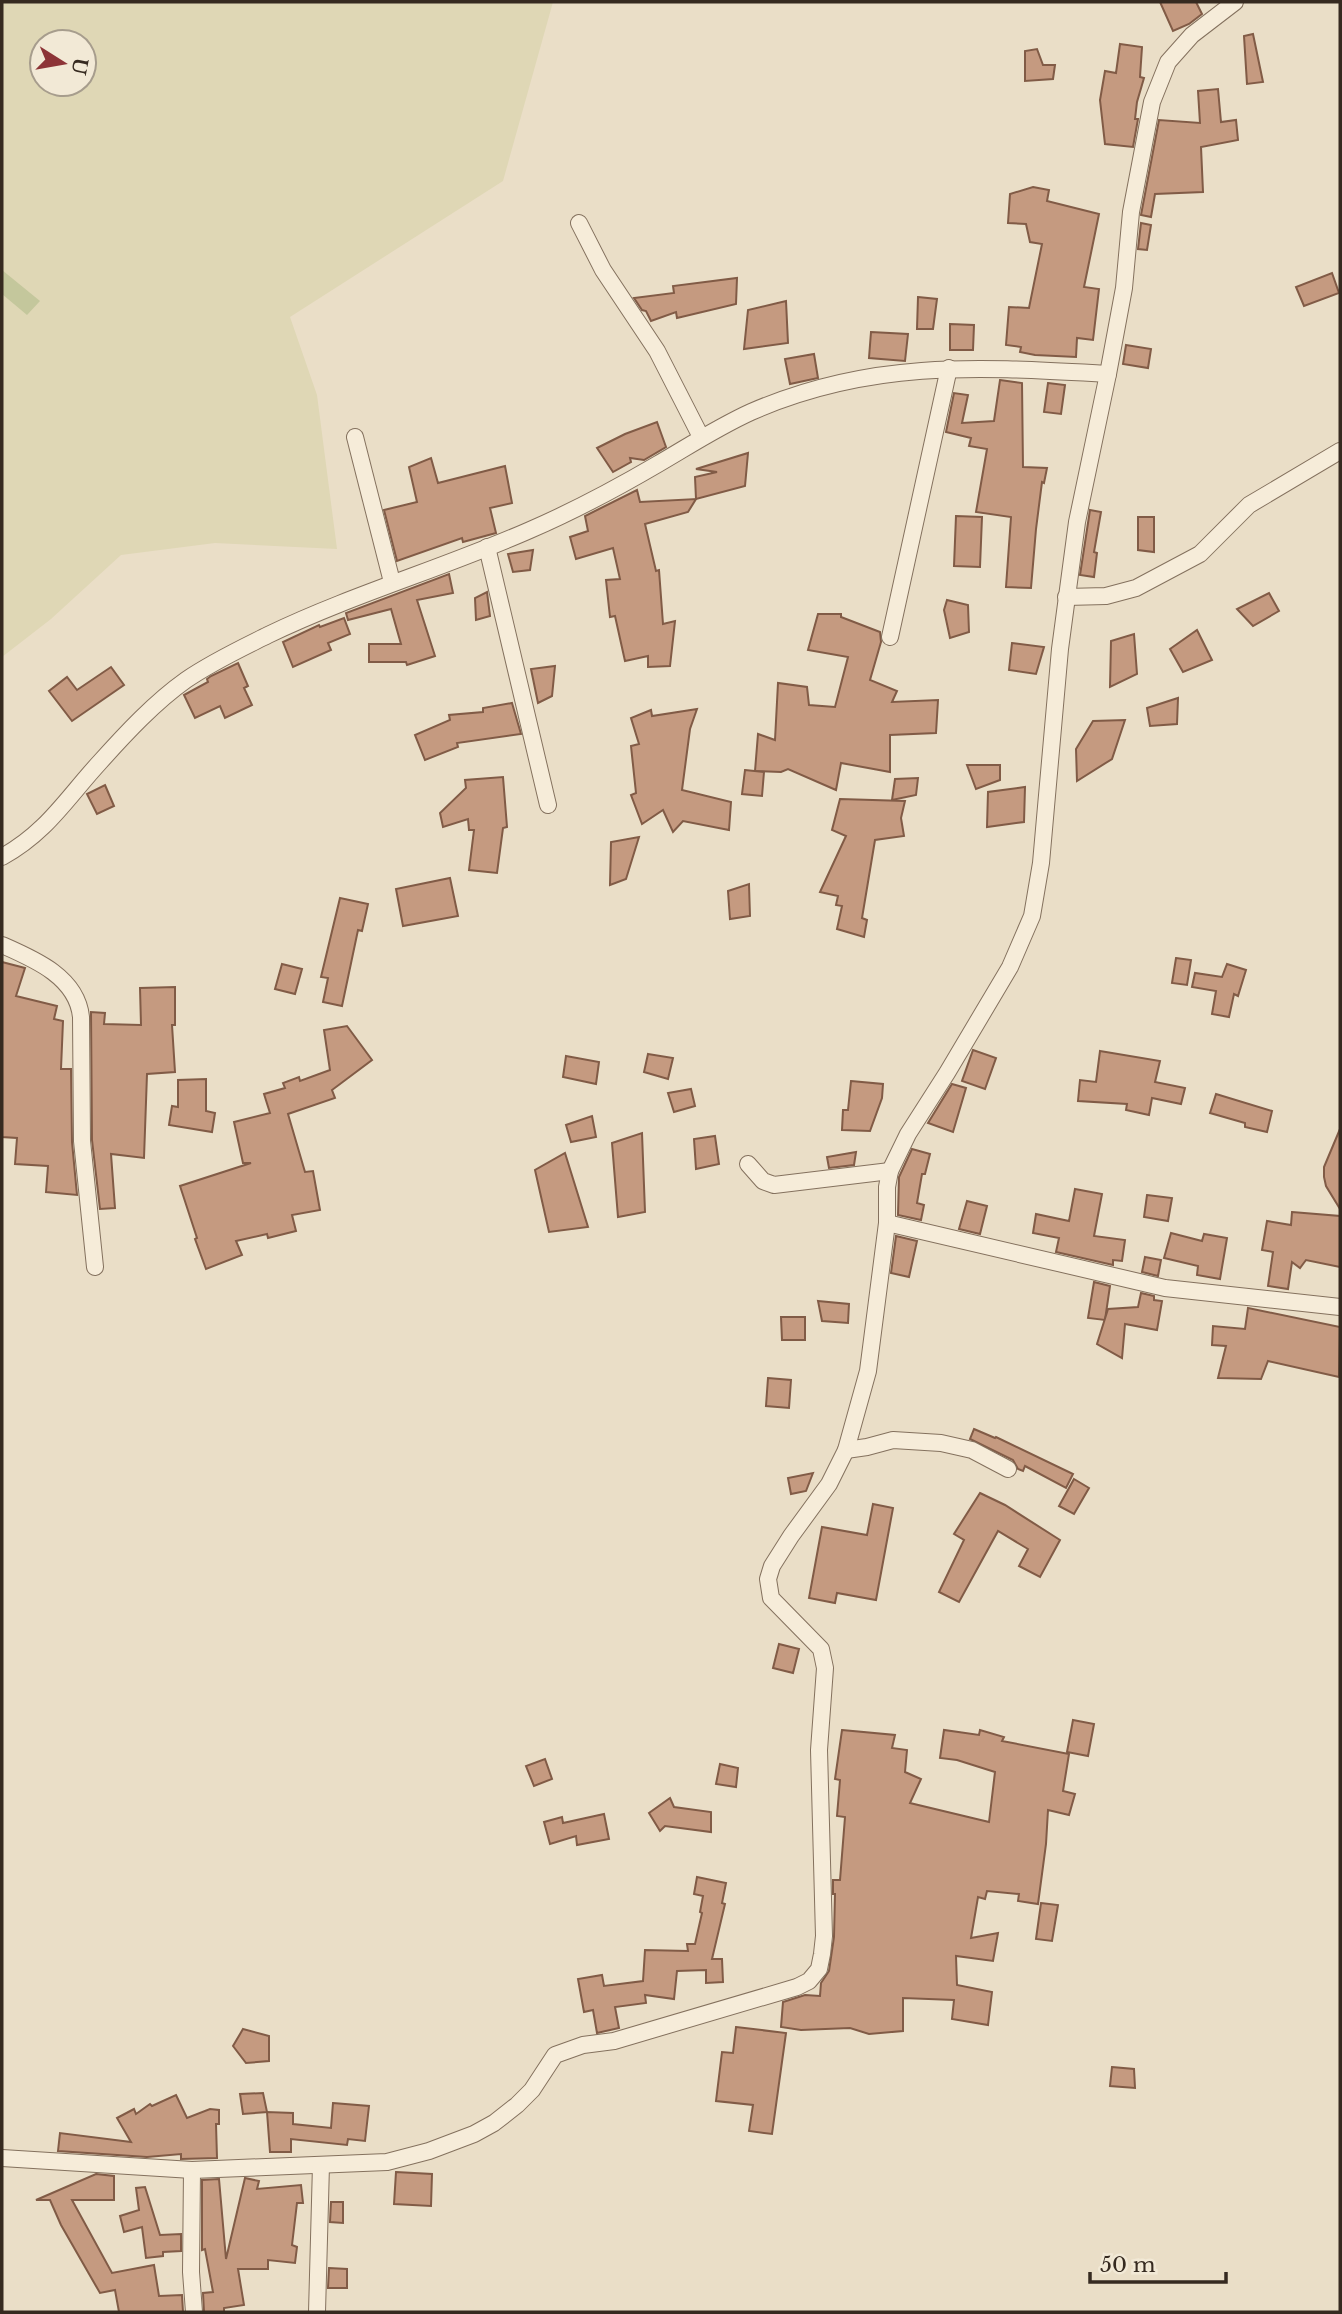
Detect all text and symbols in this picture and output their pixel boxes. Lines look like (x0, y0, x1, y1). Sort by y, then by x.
north arrow (28, 28, 98, 98)
text: U (66, 56, 92, 77)
scale bar (1090, 2240, 1226, 2284)
text: 50 m (1100, 2252, 1156, 2278)

